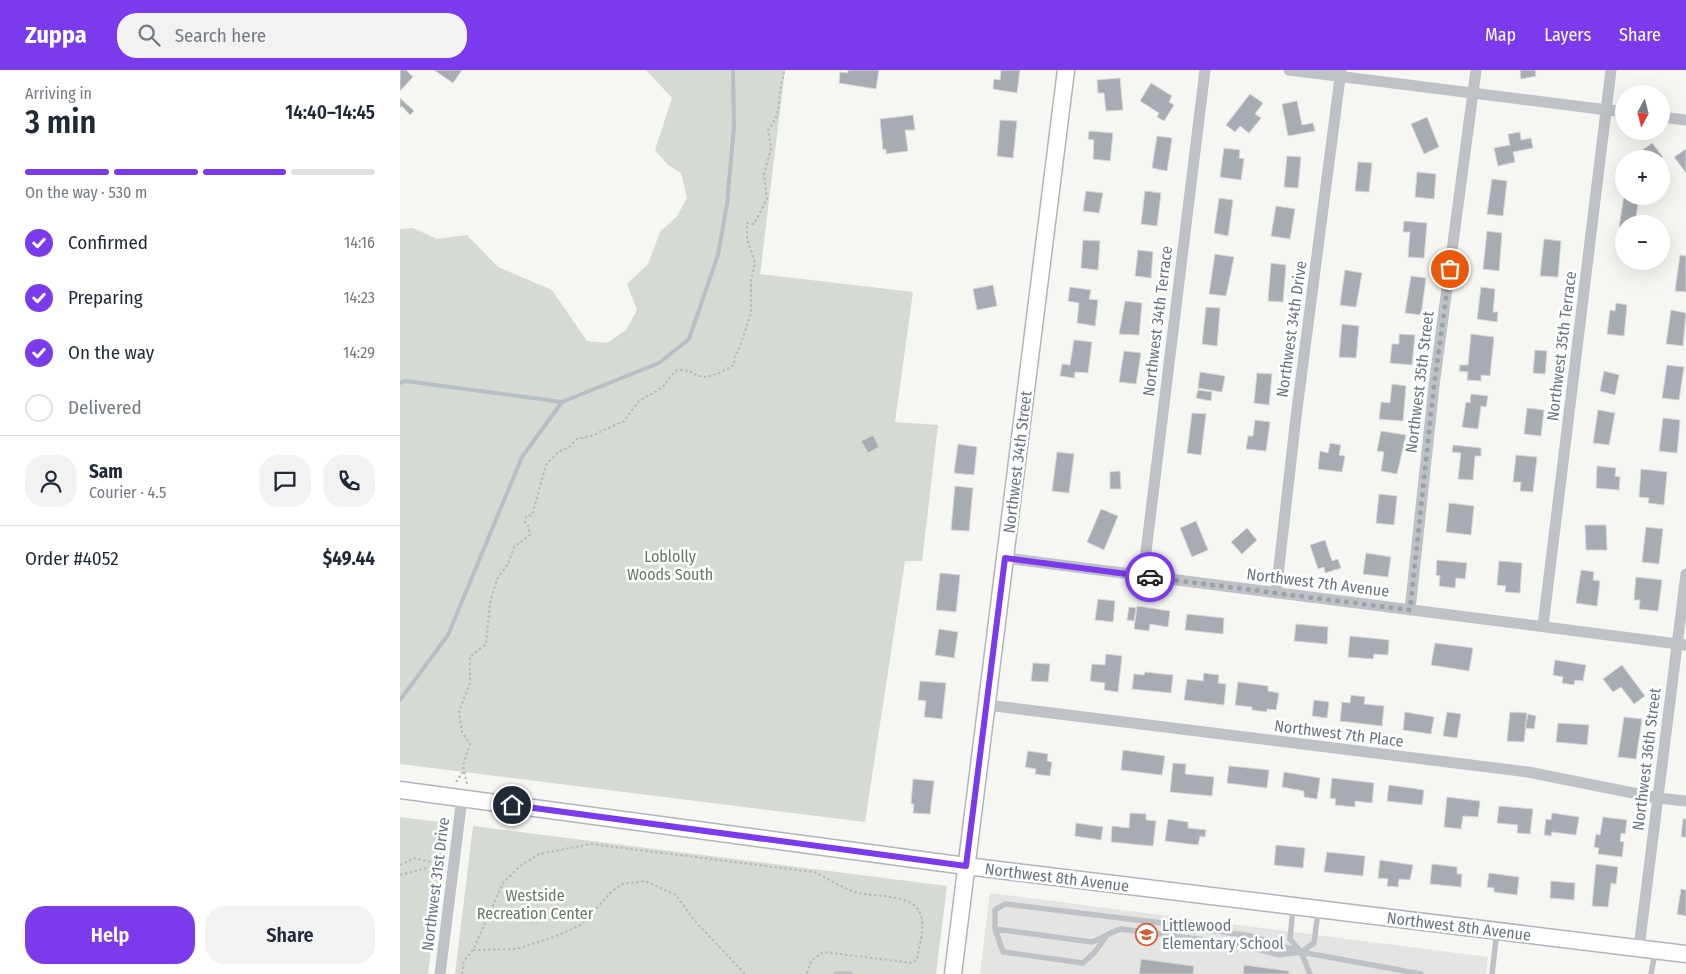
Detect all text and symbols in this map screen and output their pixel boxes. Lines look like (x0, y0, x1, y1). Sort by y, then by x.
search box (117, 13, 467, 58)
text: Zuppa (25, 21, 87, 49)
icon: search (135, 21, 163, 49)
text: Search here (175, 24, 266, 47)
text: Map (1485, 24, 1516, 46)
text: Layers (1544, 24, 1591, 46)
text: Share (1619, 24, 1661, 46)
text: Arriving in (25, 84, 92, 103)
north arrow (1615, 85, 1670, 140)
map controls (1615, 85, 1670, 270)
text: 14:40–14:45 (285, 101, 375, 124)
text: 3 min (25, 103, 96, 141)
button: + (1615, 150, 1670, 205)
text: On the way · 530 m (25, 183, 147, 202)
button: − (1615, 215, 1670, 270)
icon: check (25, 229, 53, 257)
text: Confirmed (68, 231, 148, 254)
text: 14:16 (344, 233, 375, 252)
street label: Northwest 34th Terrace (1139, 245, 1176, 397)
pin (1429, 248, 1471, 290)
icon: bag (1436, 255, 1464, 283)
street label: Northwest 34th Drive (1273, 259, 1311, 399)
street label: Northwest 35th Terrace (1543, 270, 1580, 422)
icon: check (25, 284, 53, 312)
text: Preparing (68, 286, 143, 309)
text: 14:23 (343, 288, 375, 307)
street label: Northwest 35th Street (1401, 309, 1438, 454)
icon: check (25, 339, 53, 367)
text: On the way (68, 341, 154, 364)
text: 14:29 (343, 343, 375, 362)
street label: Northwest 34th Street (999, 389, 1036, 534)
text: Delivered (68, 396, 142, 419)
button: person (25, 455, 77, 507)
button: chat (259, 455, 311, 507)
button: phone (323, 455, 375, 507)
text: Sam (89, 460, 123, 483)
text: Courier · 4.5 (89, 483, 166, 502)
text: Order #4052 (25, 547, 119, 570)
text: $49.44 (323, 547, 375, 570)
park label: Loblolly Woods South (627, 547, 713, 584)
courier (1125, 552, 1175, 602)
icon: car (1136, 563, 1164, 591)
street label: Northwest 7th Avenue (1246, 564, 1390, 601)
street label: Northwest 36th Street (1628, 686, 1665, 831)
street label: Northwest 7th Place (1273, 716, 1405, 751)
pin (491, 784, 533, 826)
icon: home (498, 791, 526, 819)
street label: Northwest 31st Drive (418, 816, 453, 952)
street label: Northwest 8th Avenue (984, 859, 1130, 896)
park label: Westside Recreation Center (477, 886, 594, 923)
button: Help (25, 906, 195, 964)
button: Share (205, 906, 375, 964)
street label: Northwest 8th Avenue (1386, 908, 1532, 945)
place label: Littlewood Elementary School (1162, 916, 1284, 953)
school or university icon: Littlewood Elementary School (1134, 922, 1158, 946)

